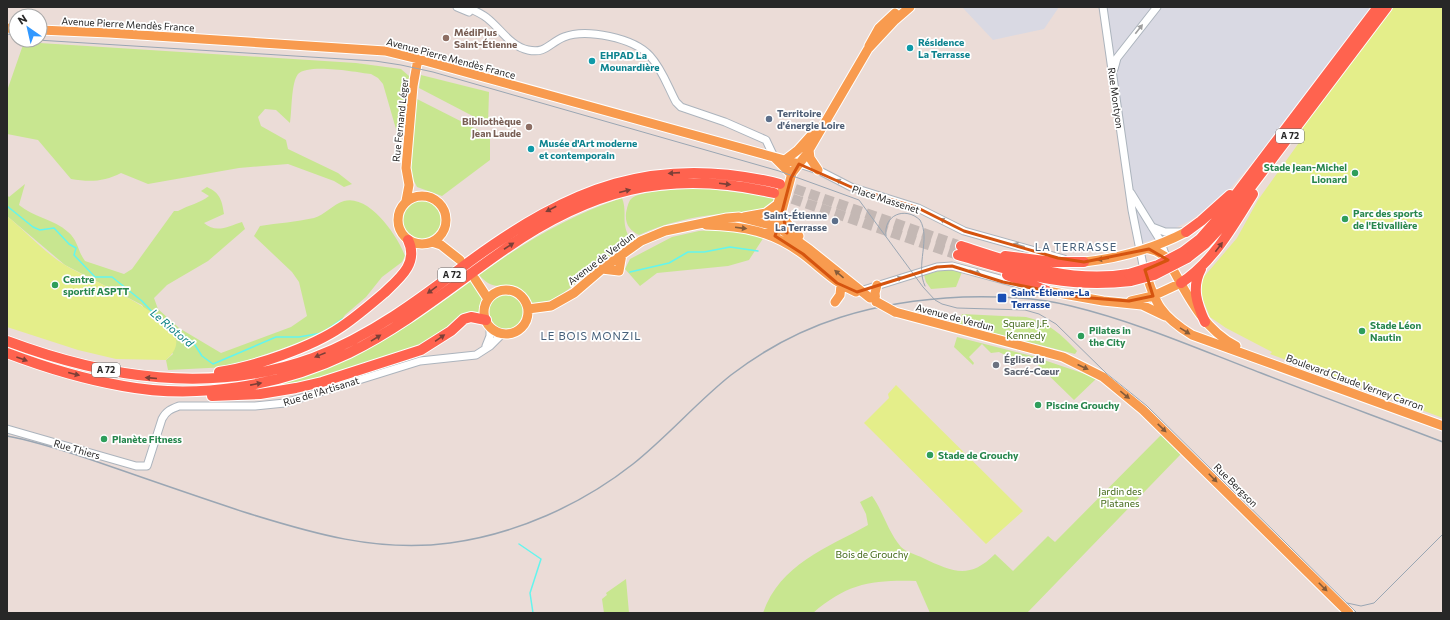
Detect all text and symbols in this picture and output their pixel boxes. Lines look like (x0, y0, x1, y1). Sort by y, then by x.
north arrow (8, 8, 48, 48)
text: N (15, 12, 29, 27)
street label: Avenue Pierre Mendès France (61, 15, 195, 33)
one-way arrow (1135, 24, 1144, 35)
place label: MédiPlus Saint-Étienne (454, 26, 517, 50)
marker: MédiPlus Saint-Étienne (441, 33, 451, 43)
street label: Avenue Pierre Mendès France (385, 35, 517, 81)
place label: Résidence La Terrasse (918, 36, 970, 60)
marker: Résidence La Terrasse (905, 43, 915, 53)
place label: EHPAD La Mounardière (600, 49, 659, 73)
marker: EHPAD La Mounardière (587, 56, 597, 66)
street label: Rue Montyon (1106, 67, 1126, 129)
street label: Rue Fernand Léger (390, 78, 410, 162)
place label: Territoire d'énergie Loire (777, 107, 845, 131)
marker: Territoire d'énergie Loire (764, 114, 774, 124)
place label: Bibliothèque Jean Laude (462, 115, 521, 139)
marker: Bibliothèque Jean Laude (524, 122, 534, 132)
road number: A 72 (1276, 129, 1304, 143)
place label: Musée d'Art moderne et contemporain (539, 137, 637, 161)
marker: Musée d'Art moderne et contemporain (526, 144, 536, 154)
place label: Stade Jean-Michel Lionard (1264, 161, 1347, 185)
marker: Stade Jean-Michel Lionard (1350, 168, 1360, 178)
one-way arrow (668, 169, 680, 176)
one-way arrow (835, 179, 847, 186)
one-way arrow (719, 181, 731, 187)
street label: Place Massenet (851, 182, 921, 216)
one-way arrow (619, 187, 631, 193)
one-way arrow (545, 205, 556, 212)
place label: Parc des sports de l'Etivallière (1353, 207, 1423, 231)
place label: Saint-Étienne La Terrasse (764, 209, 827, 233)
marker: Parc des sports de l'Etivallière (1340, 214, 1350, 224)
marker: Saint-Étienne La Terrasse (830, 216, 840, 226)
one-way arrow (940, 218, 951, 225)
one-way arrow (735, 225, 747, 231)
street label: Avenue de Verdun (565, 229, 637, 287)
district label: LA TERRASSE (1035, 240, 1117, 253)
one-way arrow (1215, 241, 1223, 252)
one-way arrow (1013, 242, 1025, 248)
one-way arrow (503, 243, 515, 250)
one-way arrow (1097, 256, 1109, 262)
road number: A 72 (438, 268, 466, 282)
one-way arrow (834, 269, 845, 278)
one-way arrow (970, 269, 982, 275)
place label: Centre sportif ASPTT (63, 273, 130, 297)
one-way arrow (891, 276, 903, 282)
marker: Centre sportif ASPTT (50, 280, 60, 290)
one-way arrow (427, 286, 437, 294)
place label: Saint-Étienne-La Terrasse (1011, 286, 1090, 310)
marker: Saint-Étienne-La Terrasse (996, 292, 1008, 304)
street label: Avenue de Verdun (915, 301, 995, 333)
water label: Le Riotord (148, 306, 197, 350)
park label: Square J.F. Kennedy (1003, 317, 1049, 341)
place label: Stade Léon Nautin (1370, 319, 1421, 343)
place label: Pilates in the City (1089, 324, 1131, 348)
marker: Stade Léon Nautin (1357, 326, 1367, 336)
one-way arrow (1179, 327, 1191, 334)
district label: LE BOIS MONZIL (540, 329, 642, 342)
marker: Pilates in the City (1076, 331, 1086, 341)
one-way arrow (371, 334, 382, 342)
one-way arrow (435, 334, 445, 342)
street label: Boulevard Claude Verney Carron (1285, 351, 1425, 413)
one-way arrow (313, 352, 325, 358)
place label: Église du Sacré-Cœur (1004, 353, 1059, 377)
one-way arrow (16, 356, 28, 362)
marker: Église du Sacré-Cœur (991, 360, 1001, 370)
road number: A 72 (92, 363, 120, 377)
one-way arrow (1078, 364, 1089, 370)
one-way arrow (68, 372, 80, 378)
one-way arrow (145, 374, 157, 381)
street label: Rue de l'Artisanat (282, 374, 360, 408)
one-way arrow (249, 380, 262, 386)
one-way arrow (1120, 390, 1131, 399)
place label: Piscine Grouchy (1046, 399, 1120, 411)
marker: Piscine Grouchy (1033, 400, 1043, 410)
one-way arrow (1157, 423, 1167, 433)
place label: Planète Fitness (112, 433, 182, 445)
marker: Planète Fitness (99, 434, 109, 444)
street label: Rue Thiers (52, 437, 102, 461)
place label: Stade de Grouchy (938, 449, 1019, 461)
marker: Stade de Grouchy (925, 450, 935, 460)
street label: Rue Bergson (1212, 461, 1260, 509)
one-way arrow (1208, 473, 1218, 483)
park label: Jardin des Platanes (1098, 485, 1142, 509)
park label: Bois de Grouchy (836, 548, 908, 560)
one-way arrow (1318, 582, 1328, 591)

